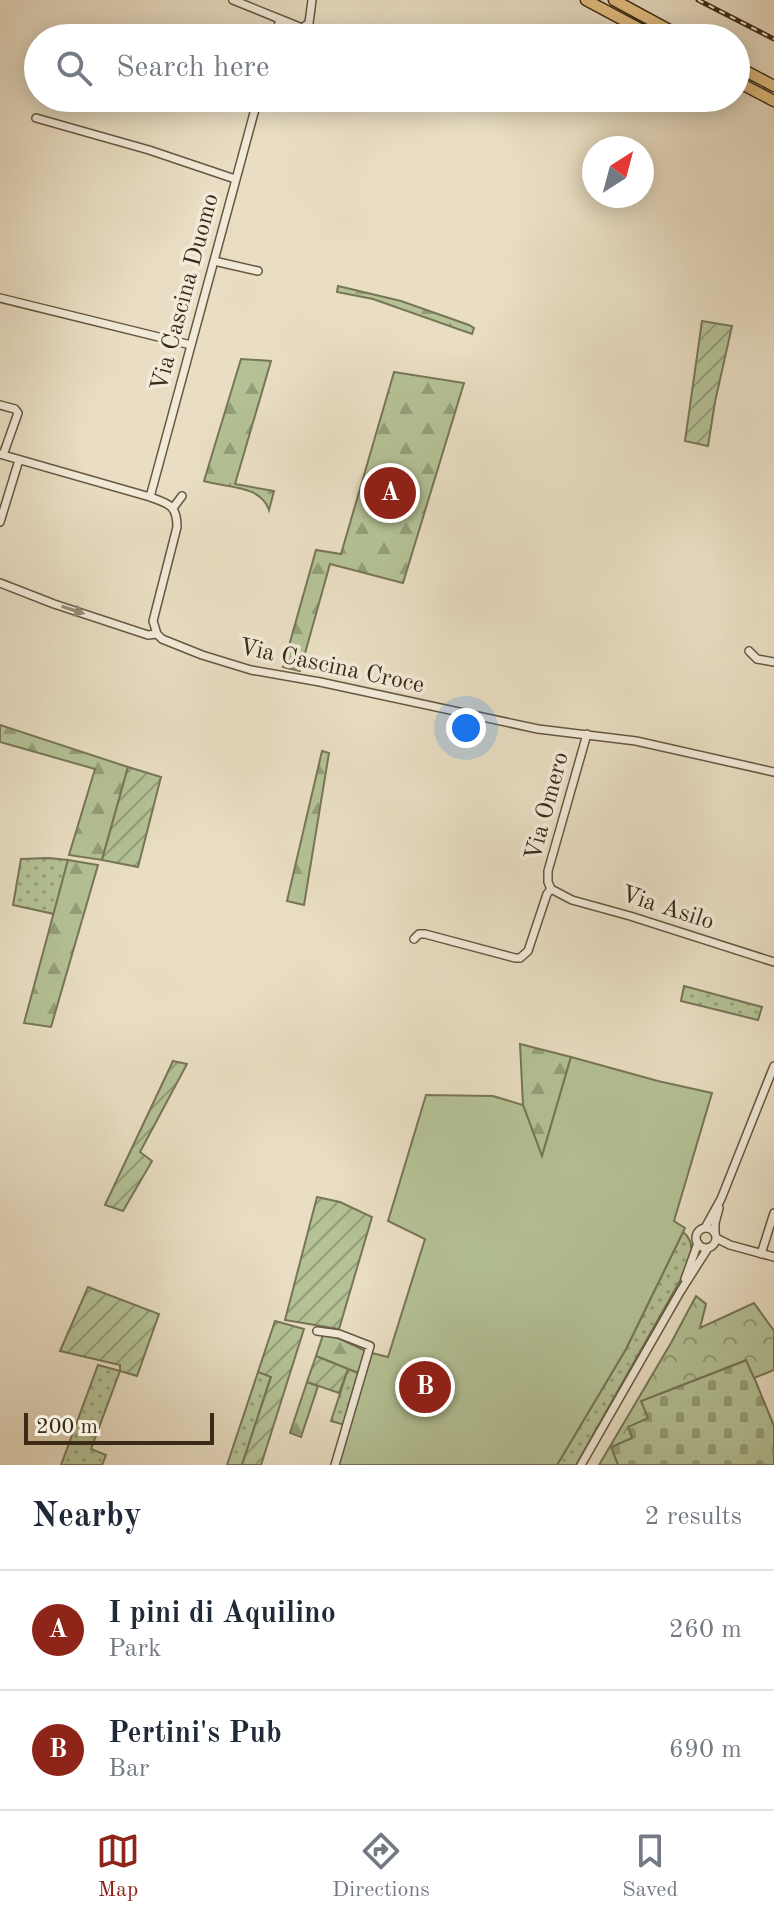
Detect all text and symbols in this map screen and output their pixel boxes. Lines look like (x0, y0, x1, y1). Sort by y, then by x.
search box (24, 24, 750, 112)
icon: search (52, 46, 96, 90)
text: Search here (116, 53, 270, 83)
north arrow (582, 136, 654, 208)
street label: Via Cascina Duomo (148, 191, 224, 394)
pin: A (364, 463, 416, 523)
one-way arrow (61, 604, 85, 616)
street label: Via Cascina Croce (237, 636, 426, 698)
your location (446, 708, 486, 748)
street label: Via Omero (522, 750, 574, 863)
street label: Via Asilo (618, 883, 717, 935)
pin: B (399, 1357, 451, 1417)
scale bar (24, 1409, 214, 1445)
text: 200 m (36, 1416, 98, 1438)
text: Nearby (32, 1500, 142, 1534)
text: 2 results (644, 1504, 742, 1530)
text: I pini di Aquilino (108, 1599, 336, 1629)
text: A (48, 1617, 68, 1643)
text: 260 m (669, 1617, 742, 1643)
text: Park (108, 1636, 162, 1662)
text: Pertini's Pub (108, 1719, 282, 1749)
text: B (49, 1737, 67, 1763)
text: 690 m (669, 1737, 742, 1763)
text: Bar (108, 1756, 149, 1782)
tab: Map (96, 1829, 140, 1904)
tab: Directions (332, 1829, 430, 1904)
tab: Saved (622, 1829, 678, 1904)

